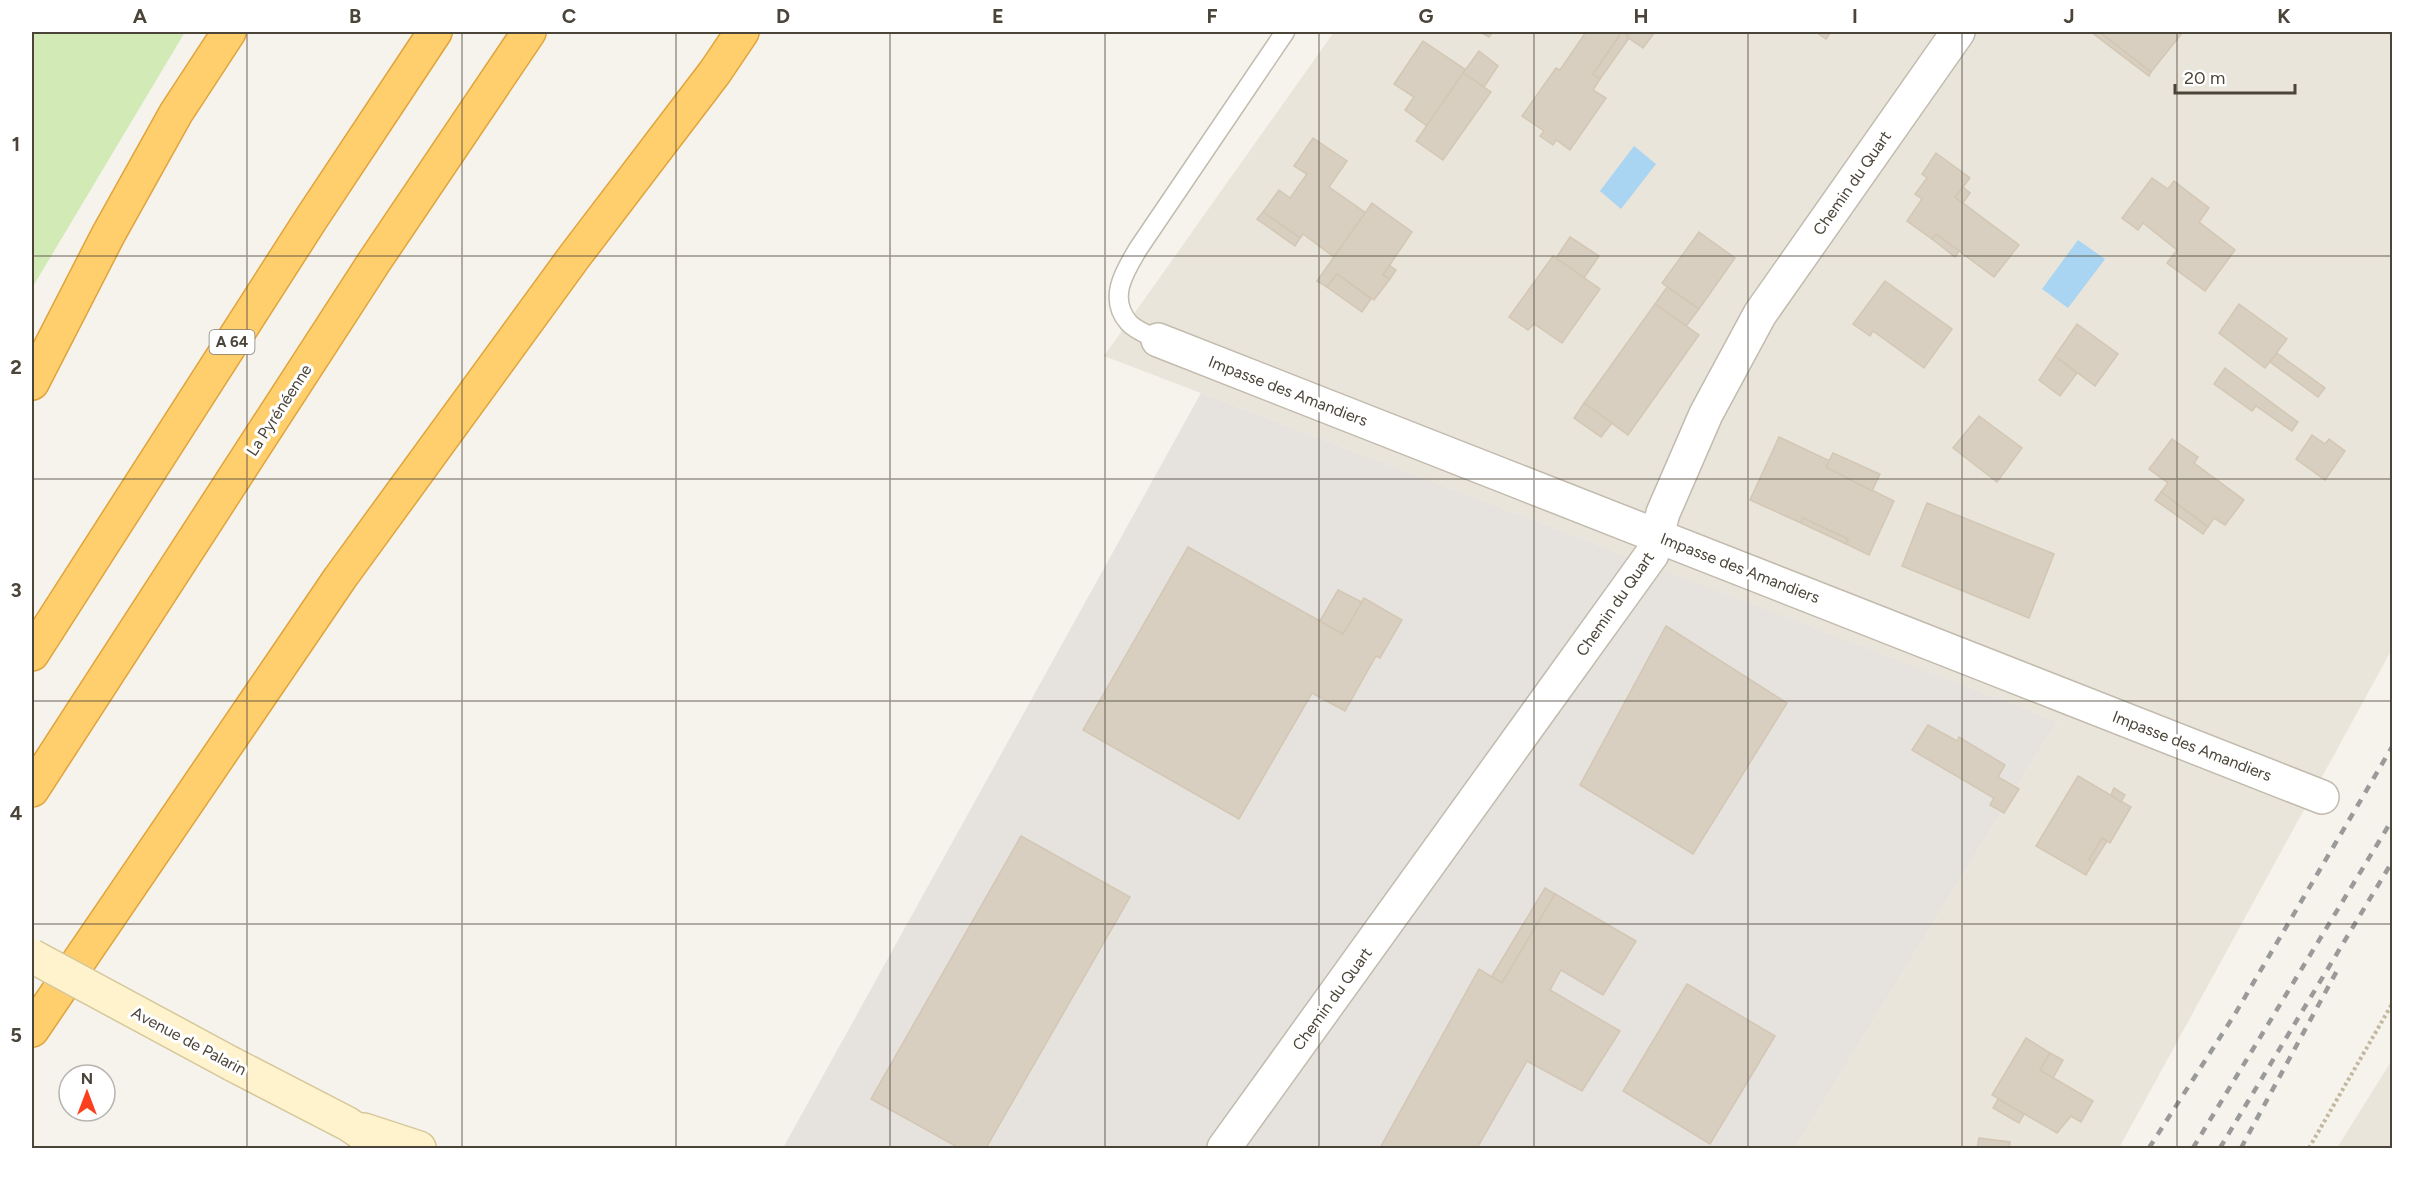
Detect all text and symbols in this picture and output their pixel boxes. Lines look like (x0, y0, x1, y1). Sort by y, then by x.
text: A (133, 4, 148, 28)
text: B (349, 4, 361, 28)
text: C (562, 4, 576, 28)
text: D (776, 4, 790, 28)
text: E (992, 4, 1004, 28)
text: F (1206, 4, 1218, 28)
text: G (1419, 4, 1434, 28)
text: H (1634, 4, 1649, 28)
text: I (1852, 4, 1858, 28)
text: J (2063, 4, 2075, 28)
text: K (2277, 4, 2291, 28)
scale bar (2175, 57, 2295, 95)
text: 20 m (2184, 67, 2225, 89)
street label: Chemin du Quart (1809, 127, 1895, 239)
text: 1 (12, 132, 20, 156)
road number: A 64 (210, 330, 254, 354)
street label: Impasse des Amandiers (1206, 352, 1370, 430)
text: 2 (10, 355, 22, 379)
street label: La Pyrénéenne (242, 360, 316, 459)
street label: Impasse des Amandiers (1658, 529, 1822, 607)
street label: Chemin du Quart (1572, 548, 1658, 660)
text: 3 (10, 578, 22, 602)
street label: Impasse des Amandiers (2110, 707, 2274, 785)
text: 4 (10, 801, 23, 825)
street label: Chemin du Quart (1288, 944, 1376, 1054)
street label: Avenue de Palarin (128, 1003, 250, 1079)
text: 5 (10, 1023, 22, 1047)
north arrow (57, 1063, 117, 1123)
text: N (81, 1069, 93, 1088)

